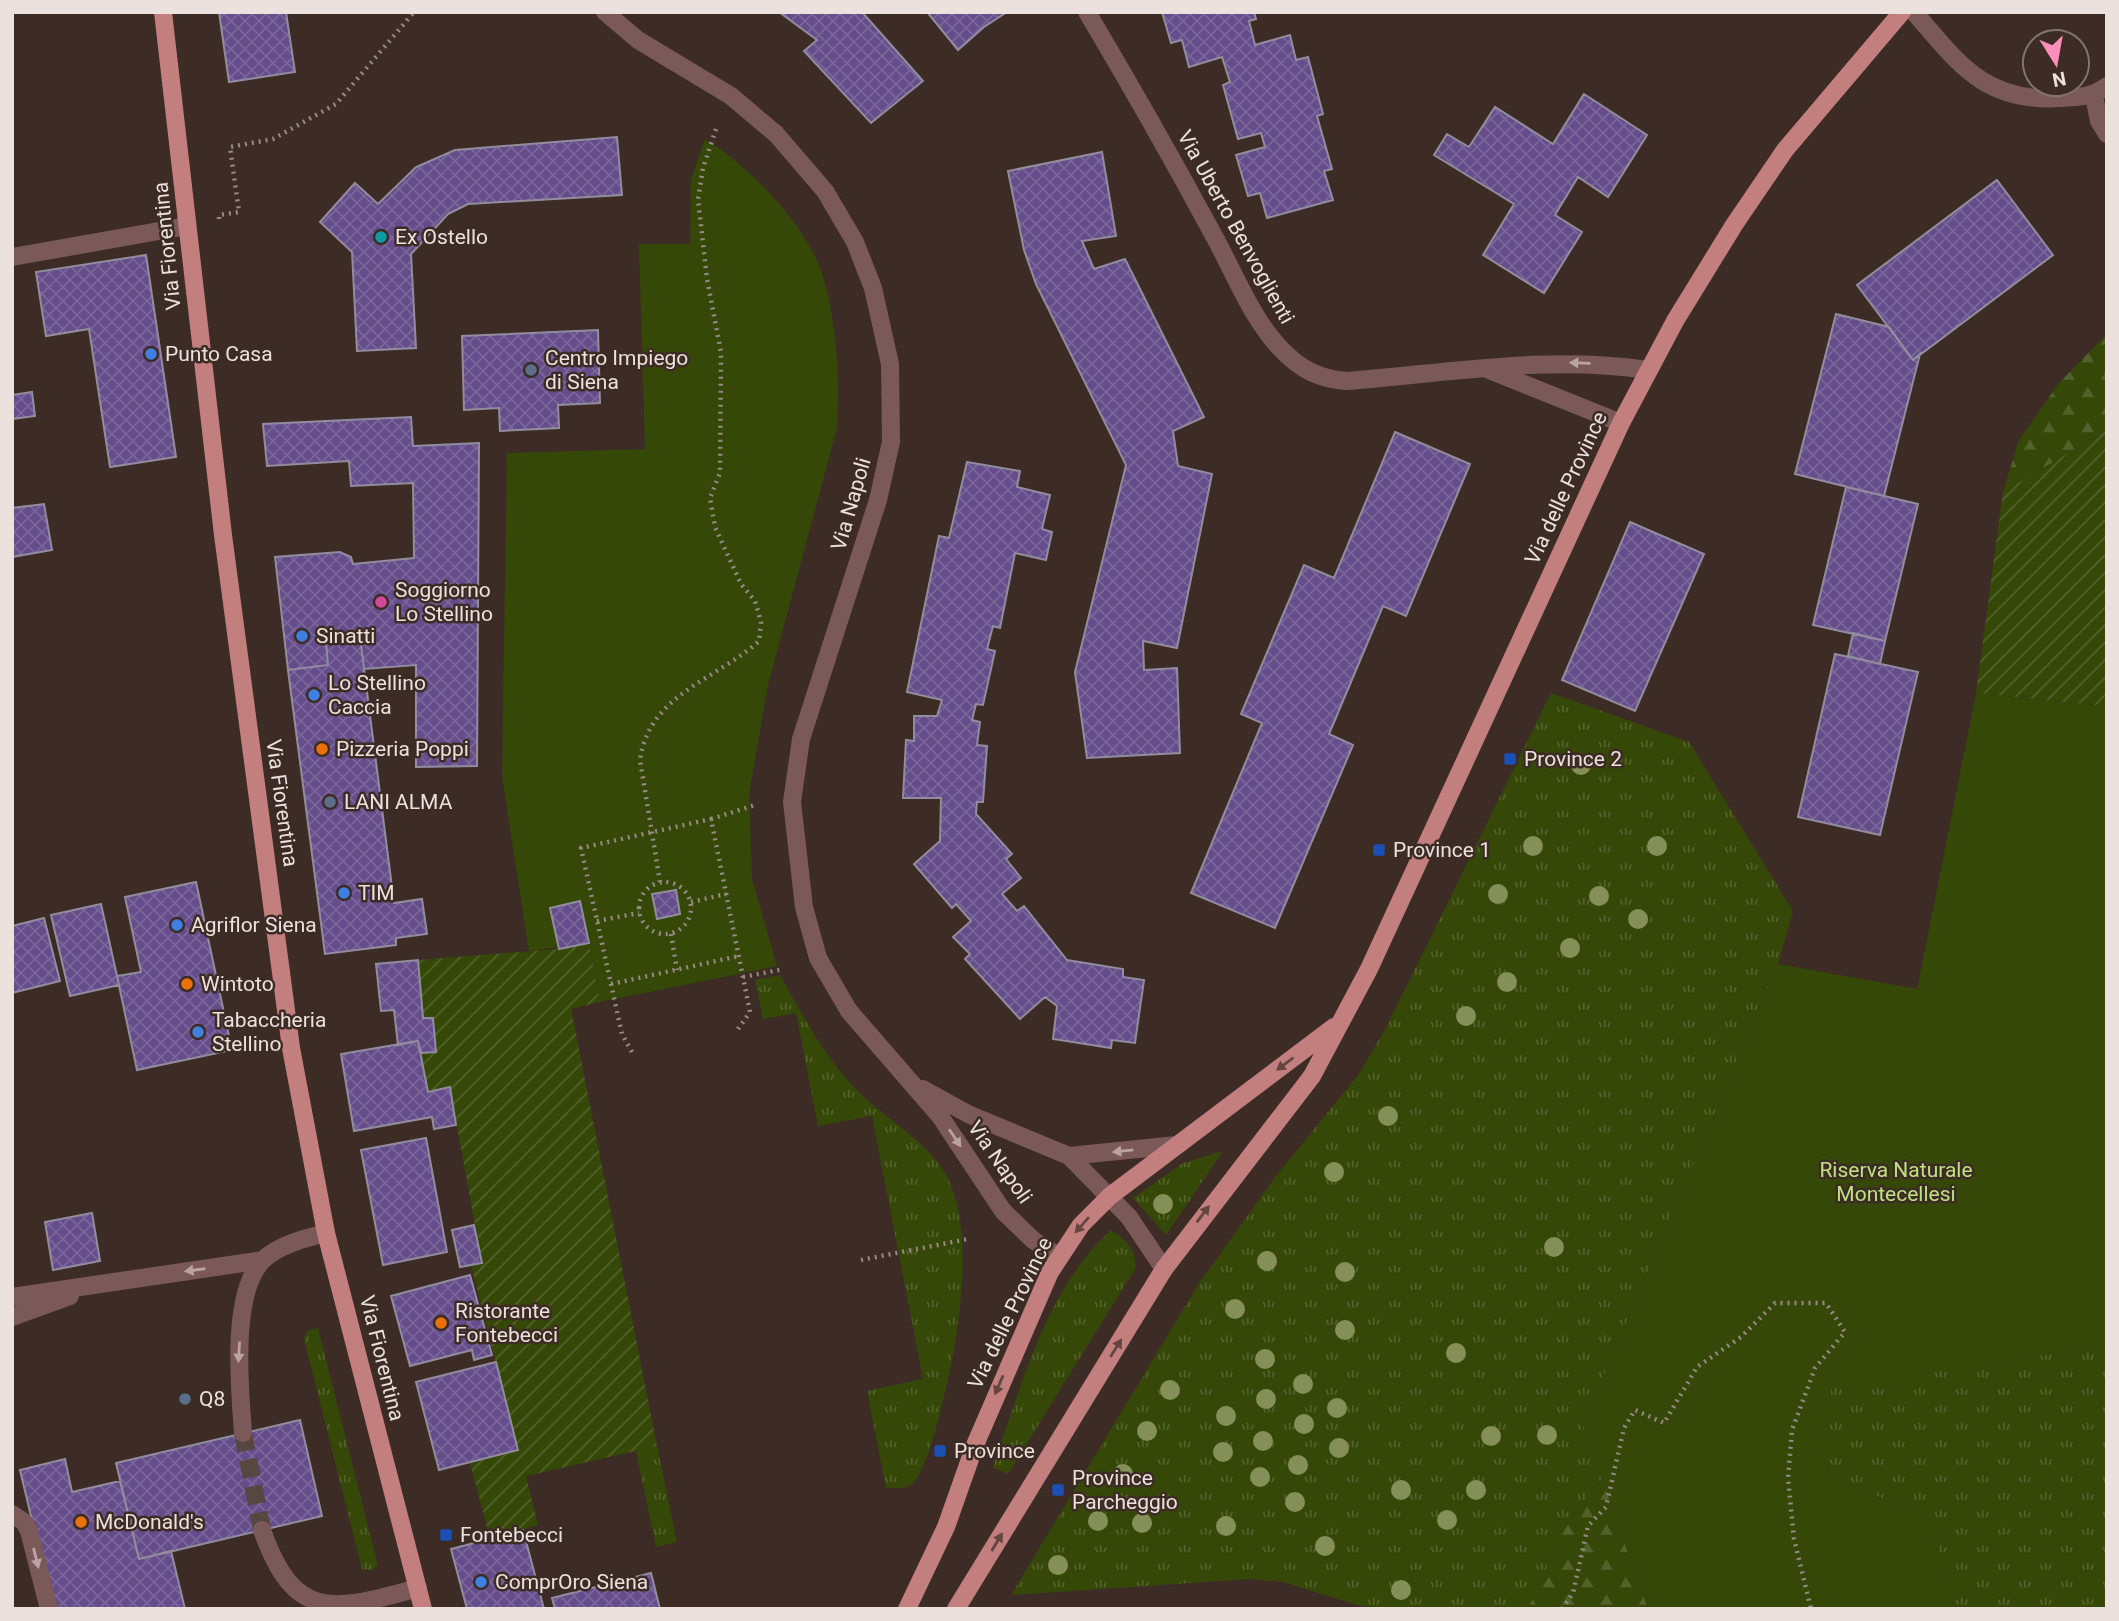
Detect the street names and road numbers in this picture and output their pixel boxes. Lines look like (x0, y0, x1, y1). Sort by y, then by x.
street label: Via Uberto Benvoglienti (1173, 126, 1299, 328)
street label: Via Fiorentina (148, 181, 186, 311)
street label: Via delle Province (1520, 408, 1612, 568)
street label: Via Napoli (826, 455, 876, 553)
street label: Via Fiorentina (261, 738, 303, 868)
street label: Via Napoli (963, 1116, 1037, 1208)
street label: Via delle Province (963, 1233, 1057, 1393)
street label: Via Fiorentina (355, 1293, 409, 1423)

